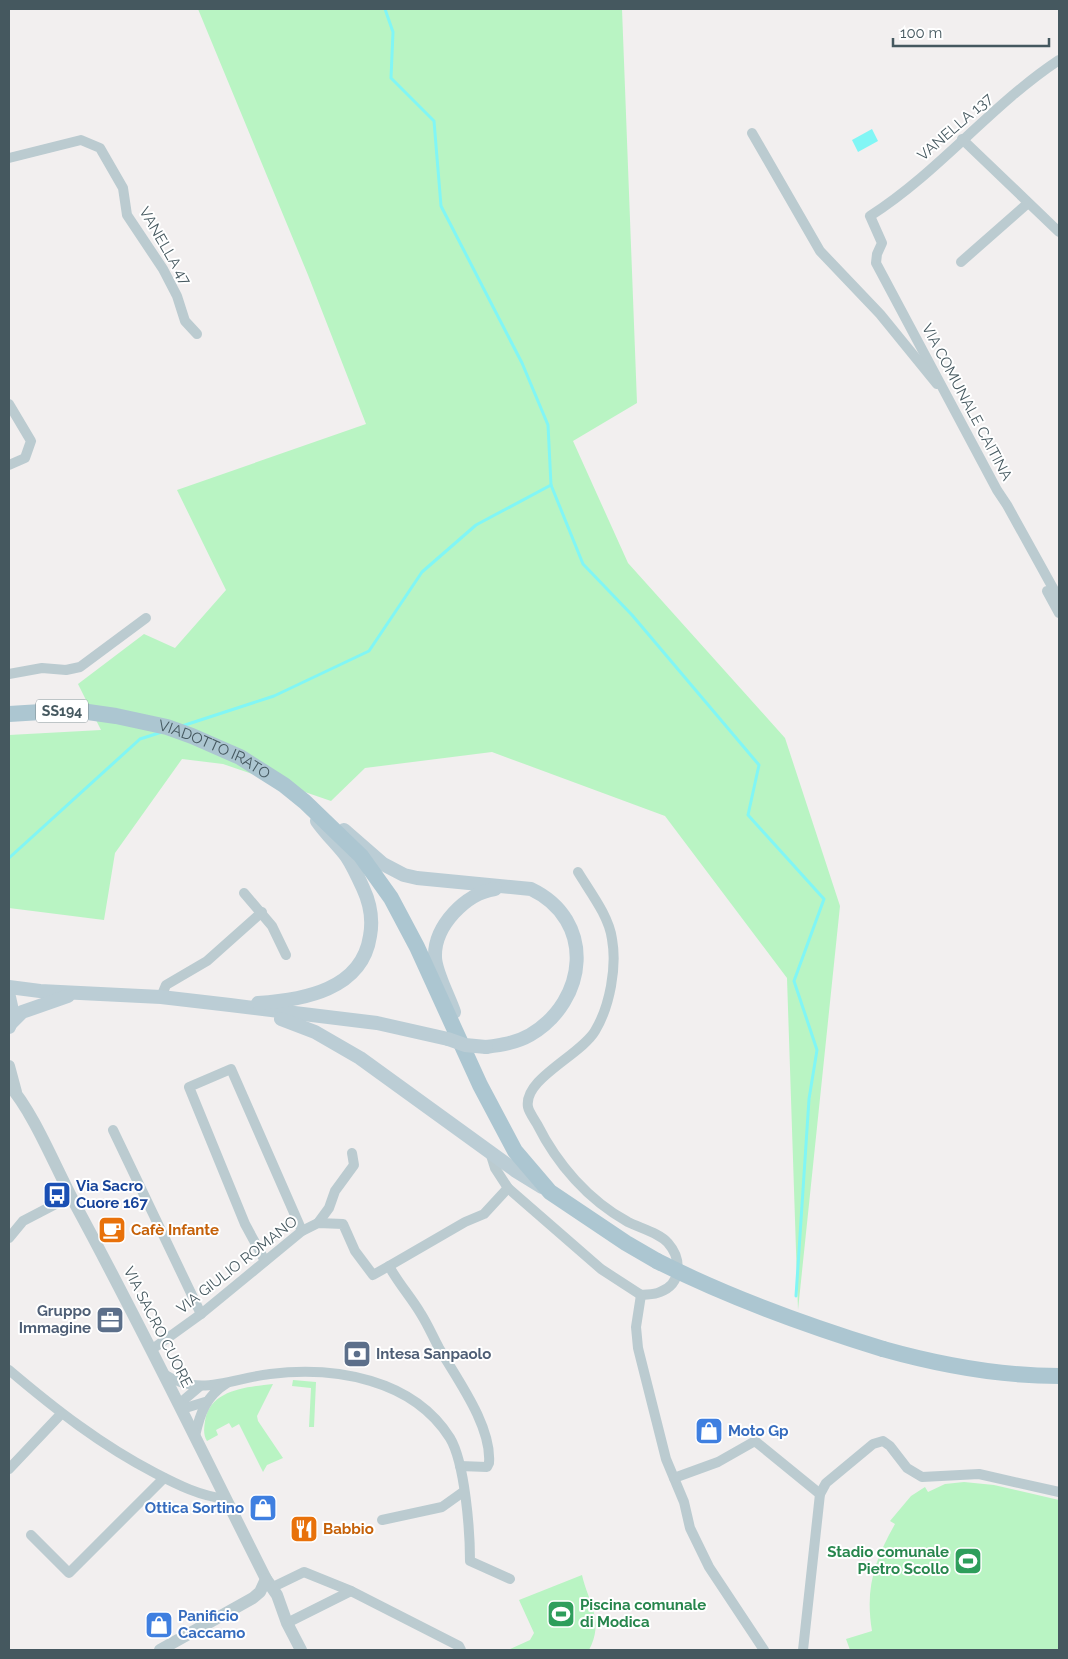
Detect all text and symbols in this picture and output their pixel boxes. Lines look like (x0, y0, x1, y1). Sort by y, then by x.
scale bar (893, 15, 1049, 47)
text: 100 m (900, 24, 942, 42)
street label: VANELLA 137 (914, 90, 996, 164)
street label: VANELLA 47 (135, 204, 195, 288)
street label: VIA COMUNALE CAITINA (918, 320, 1016, 484)
road number: SS194 (36, 699, 88, 722)
street label: VIADOTTO IRATO (157, 716, 274, 783)
place label: Via Sacro Cuore 167 (76, 1177, 148, 1212)
bus stop icon: Via Sacro Cuore 167 (42, 1180, 72, 1210)
street label: VIA GIULIO ROMANO (173, 1212, 301, 1318)
cafe icon: Cafè Infante (97, 1215, 127, 1245)
place label: Cafè Infante (131, 1221, 219, 1239)
street label: VIA SACRO CUORE (120, 1264, 196, 1390)
place label: Gruppo Immagine (19, 1302, 91, 1337)
office icon: Gruppo Immagine (95, 1305, 125, 1335)
bank icon: Intesa Sanpaolo (342, 1339, 372, 1369)
place label: Intesa Sanpaolo (376, 1345, 491, 1363)
shop icon: Moto Gp (694, 1416, 724, 1446)
place label: Moto Gp (728, 1422, 789, 1440)
shop icon: Ottica Sortino (248, 1493, 278, 1523)
place label: Ottica Sortino (145, 1499, 244, 1517)
restaurant icon: Babbio (289, 1514, 319, 1544)
place label: Babbio (323, 1520, 374, 1538)
place label: Stadio comunale Pietro Scollo (827, 1543, 949, 1578)
sports icon: Stadio comunale Pietro Scollo (953, 1546, 983, 1576)
place label: Piscina comunale di Modica (580, 1596, 706, 1631)
sports icon: Piscina comunale di Modica (546, 1599, 576, 1629)
place label: Panificio Caccamo (178, 1607, 245, 1642)
shop icon: Panificio Caccamo (144, 1610, 174, 1640)

